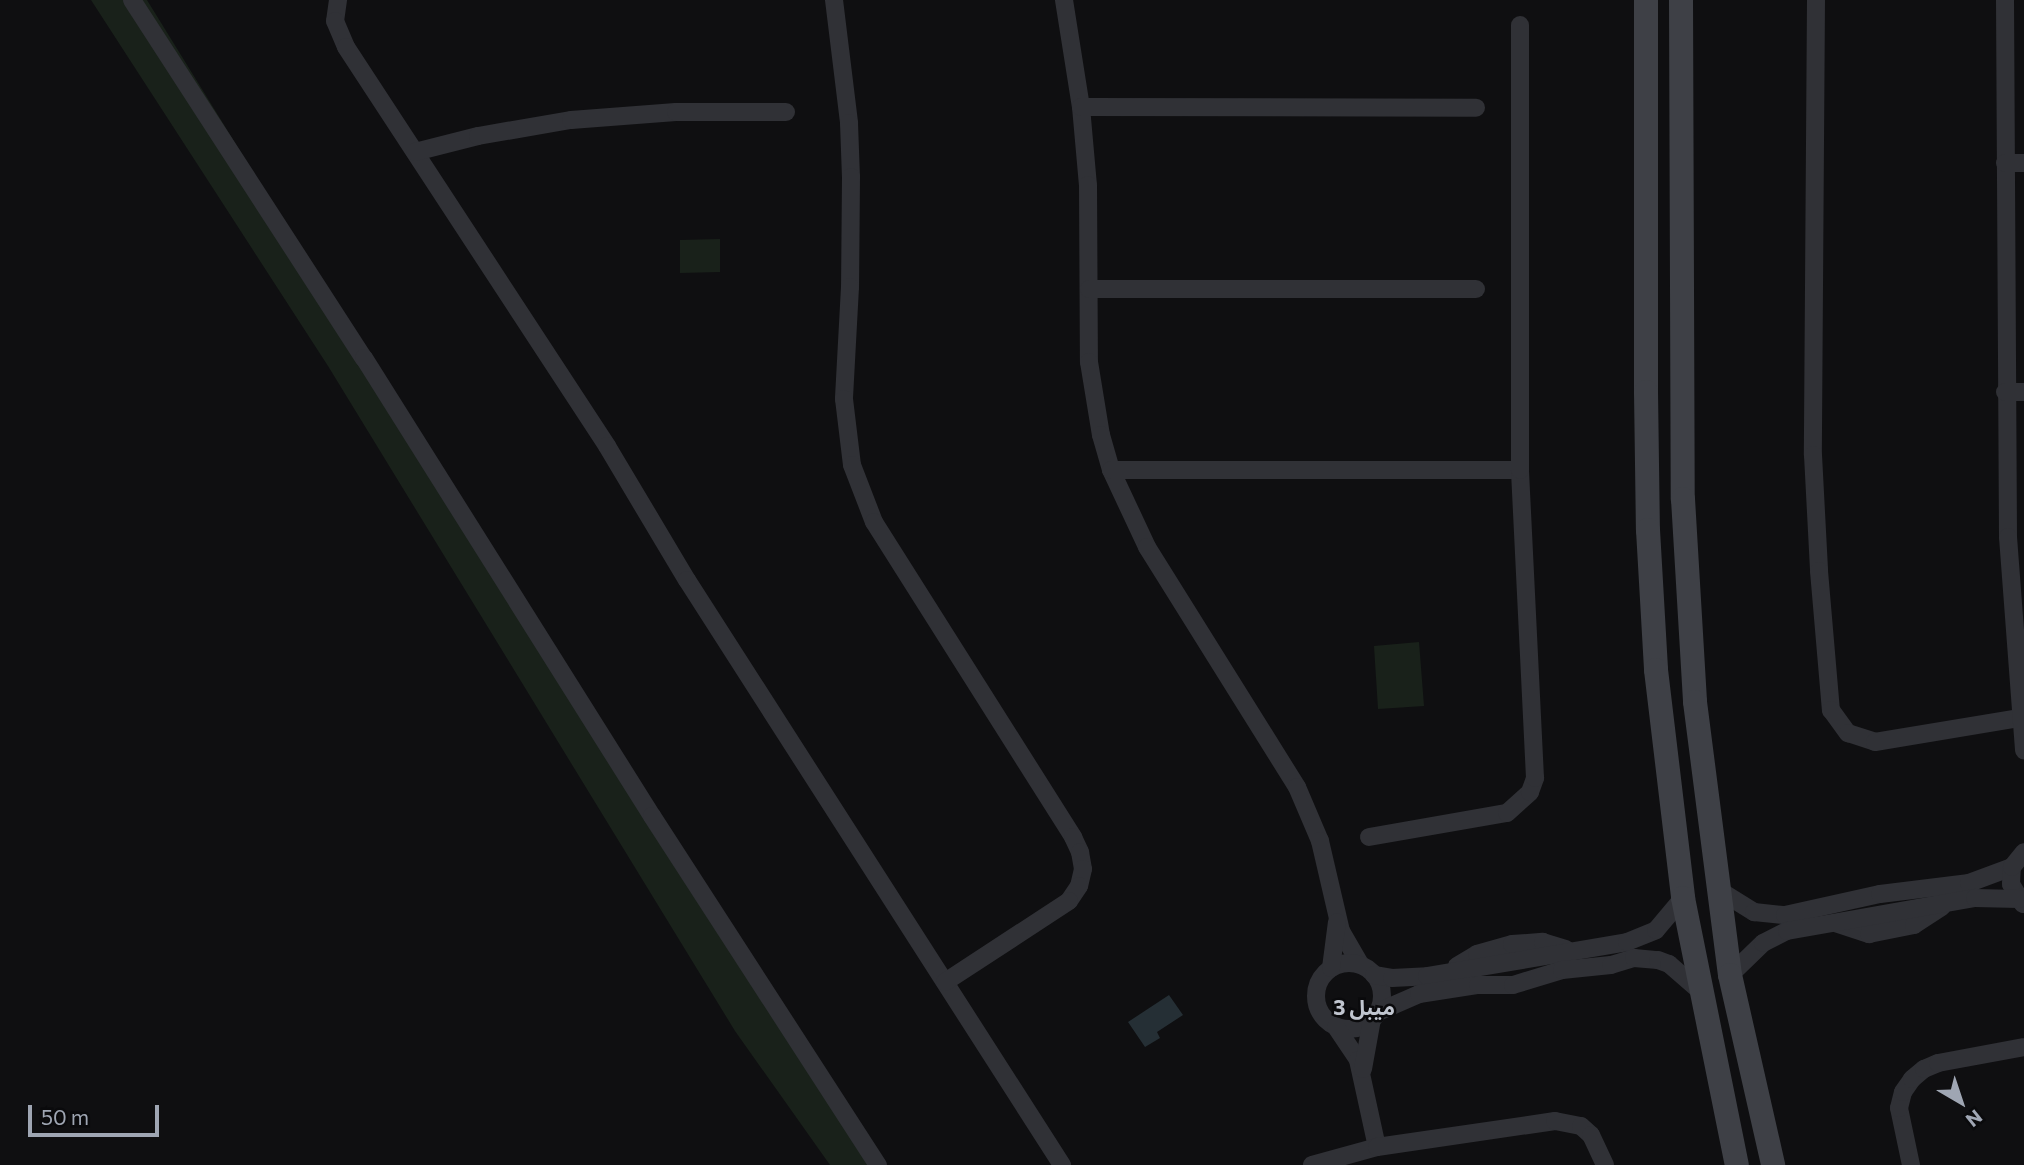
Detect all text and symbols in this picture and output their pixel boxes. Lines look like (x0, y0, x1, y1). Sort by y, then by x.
district label: ميبل 3 (1333, 994, 1395, 1020)
north arrow (1926, 1067, 1996, 1137)
scale bar (32, 1092, 163, 1136)
text: 50 m (41, 1104, 89, 1129)
text: N (1962, 1105, 1987, 1132)

